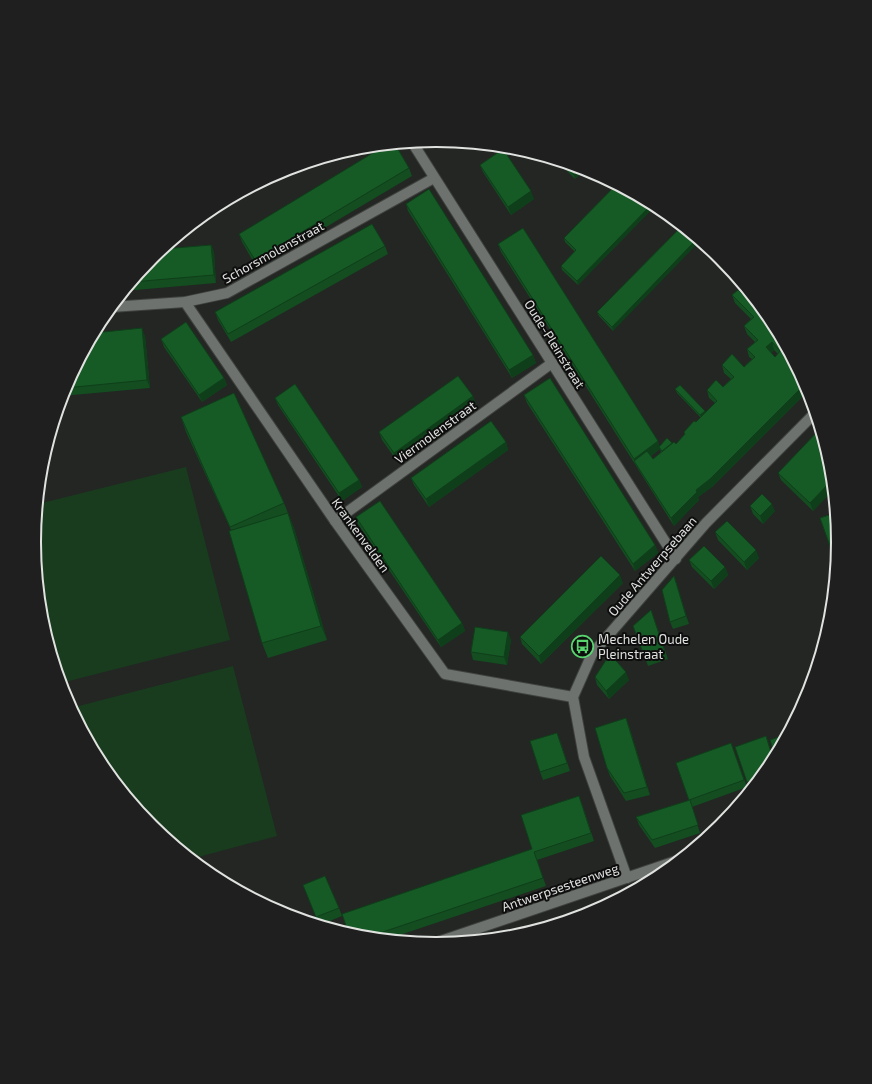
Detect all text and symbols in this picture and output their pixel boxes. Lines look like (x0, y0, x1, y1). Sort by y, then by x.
street label: Schorsmolenstraat (219, 217, 327, 287)
street label: Oude-Pleinstraat (521, 297, 589, 391)
street label: Viermolenstraat (391, 397, 479, 467)
street label: Krankenvelden (329, 495, 393, 575)
street label: Oude Antwerpsebaan (604, 513, 700, 619)
place label: Mechelen Oude Pleinstraat (598, 631, 689, 662)
bus stop icon: Mechelen Oude Pleinstraat (570, 633, 596, 659)
street label: Antwerpsesteenweg (499, 859, 621, 915)

